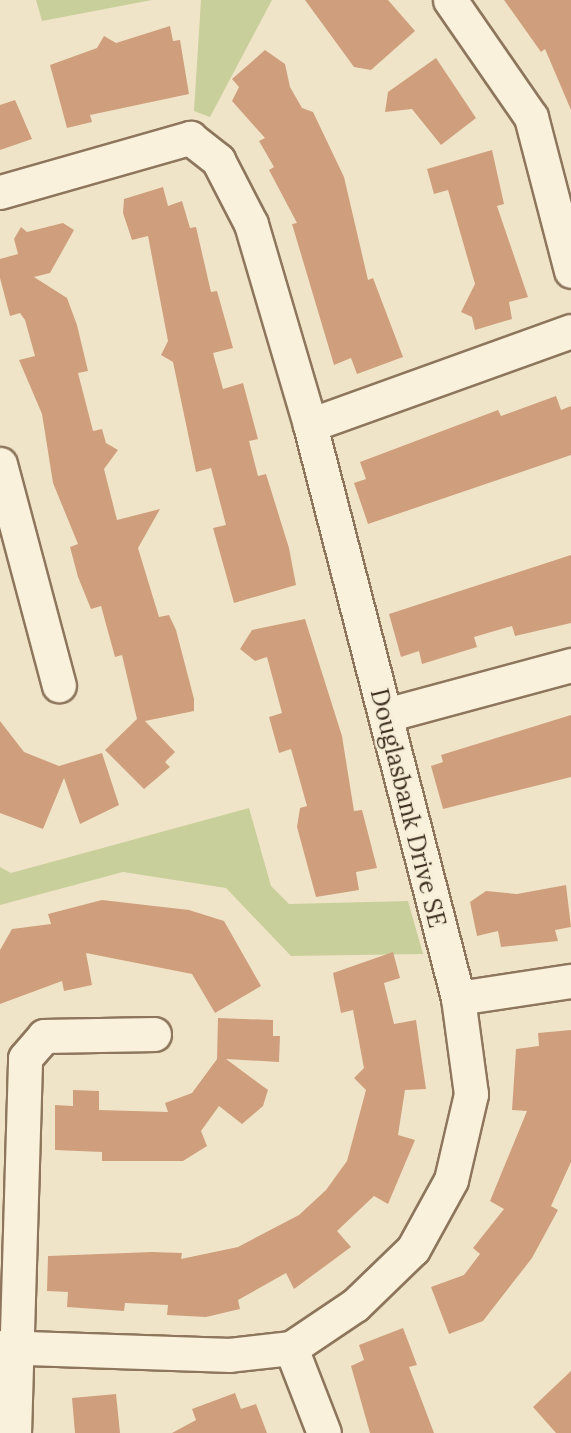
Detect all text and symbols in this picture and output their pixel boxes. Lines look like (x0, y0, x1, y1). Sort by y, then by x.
street label: Douglasbank Drive SE (364, 686, 452, 930)

